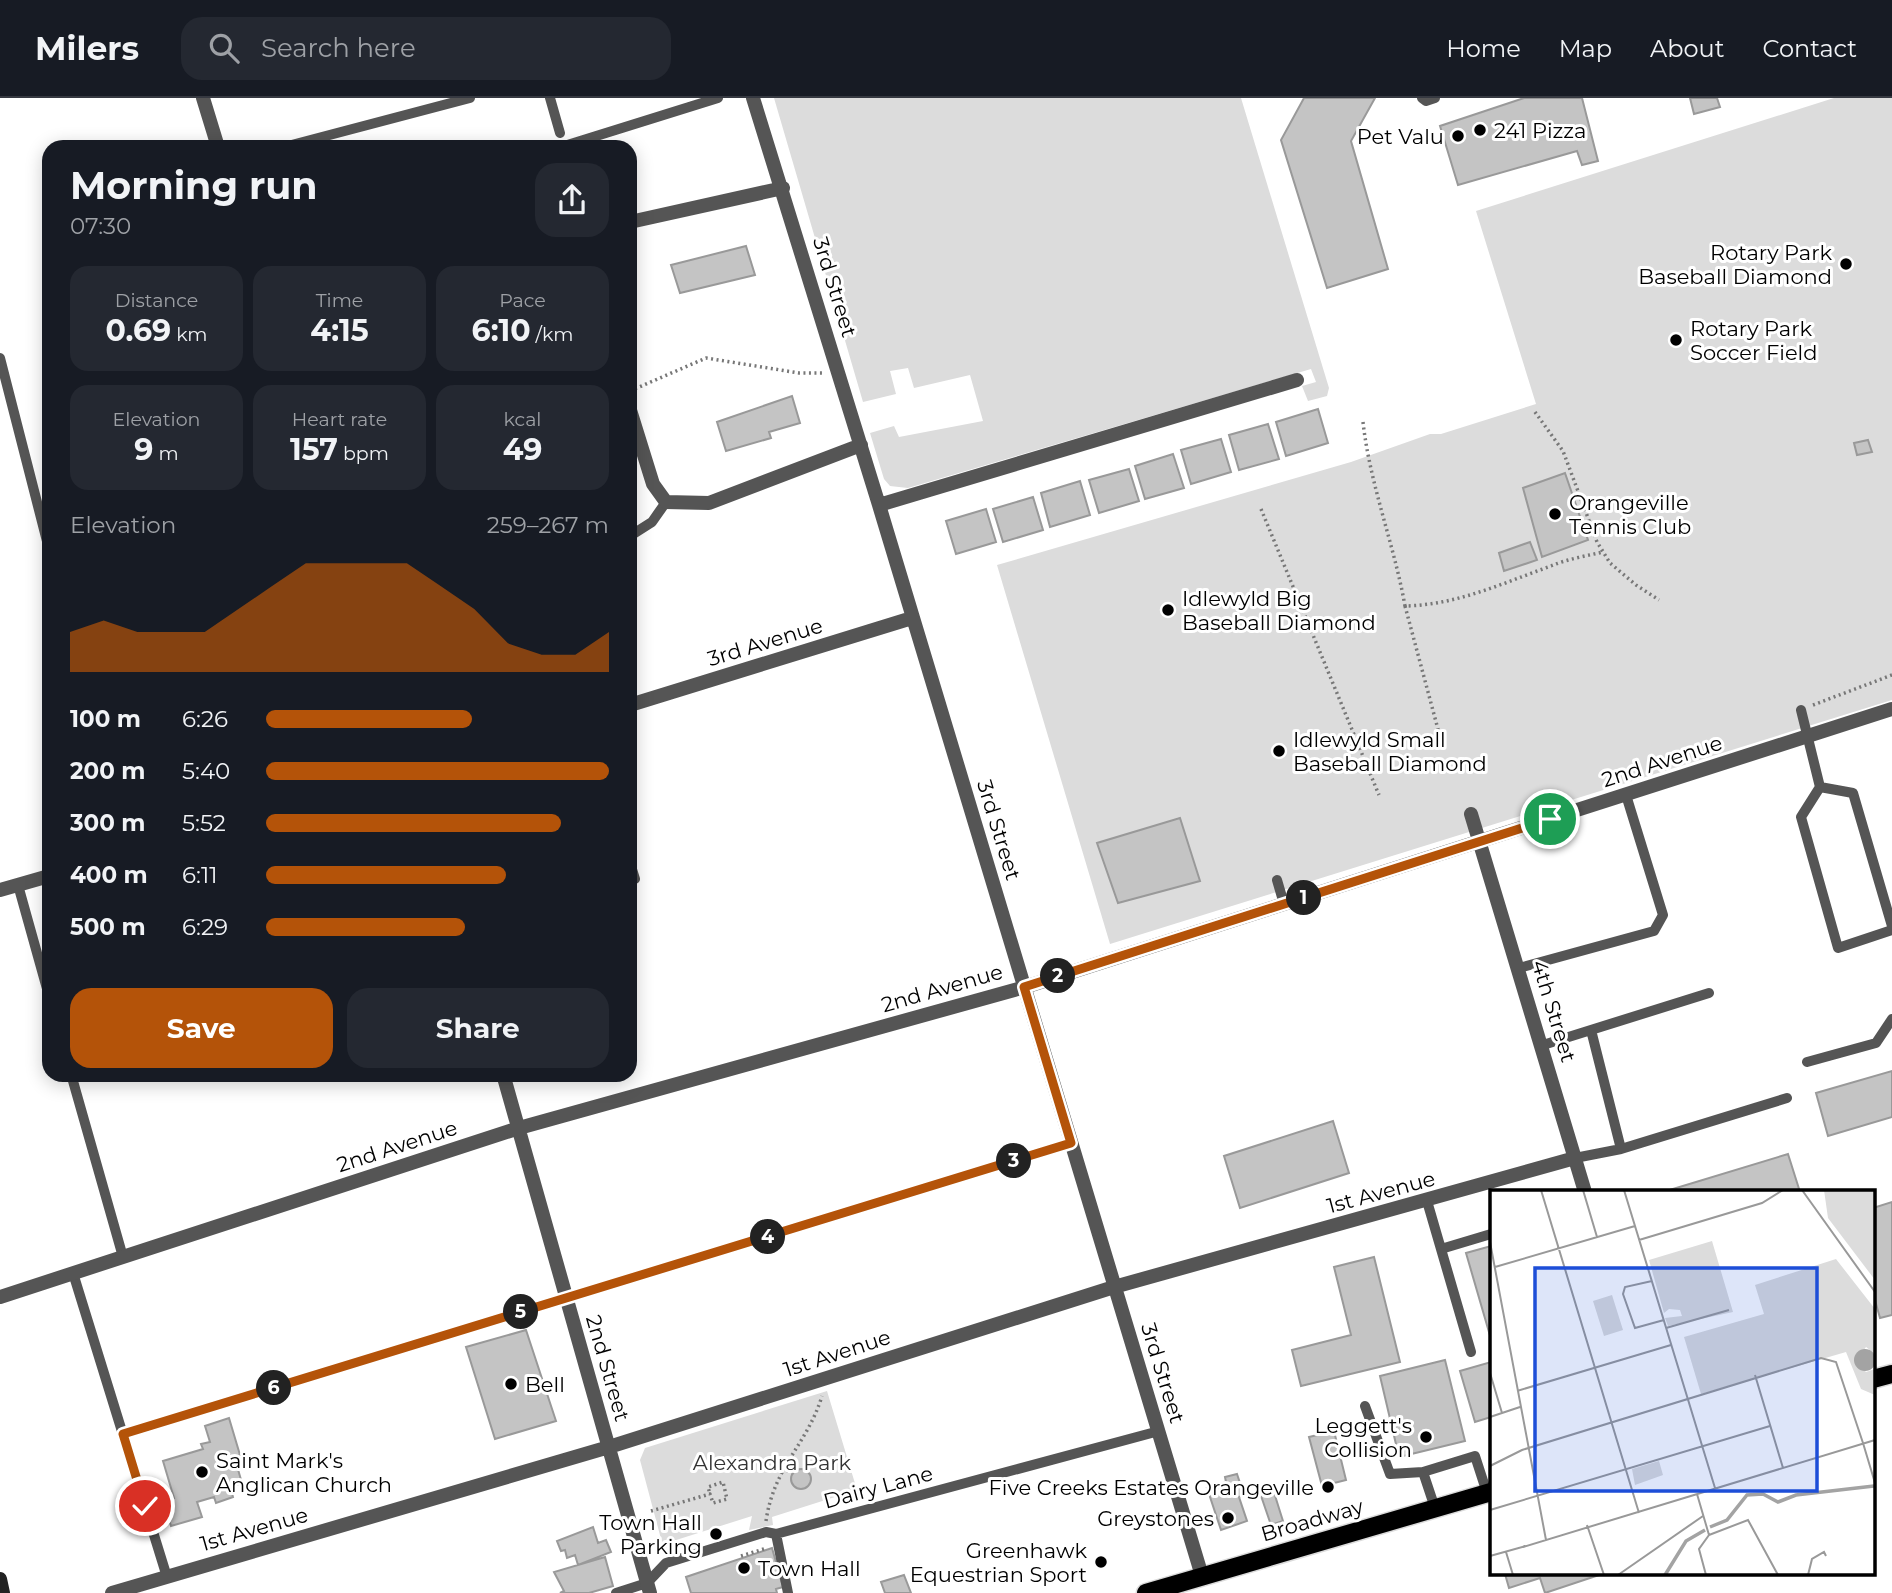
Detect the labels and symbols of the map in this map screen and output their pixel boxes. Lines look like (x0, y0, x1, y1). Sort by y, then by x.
place label: 241 Pizza (1494, 118, 1586, 143)
marker: 241 Pizza (1472, 122, 1488, 138)
place label: Pet Valu (1357, 124, 1444, 149)
marker: Pet Valu (1450, 128, 1466, 144)
street label: 3rd Street (808, 234, 862, 340)
place label: Rotary Park Baseball Diamond (1638, 240, 1832, 289)
marker: Rotary Park Baseball Diamond (1838, 256, 1854, 272)
place label: Rotary Park Soccer Field (1690, 316, 1817, 365)
marker: Rotary Park Soccer Field (1668, 332, 1684, 348)
place label: Orangeville Tennis Club (1569, 490, 1691, 539)
marker: Orangeville Tennis Club (1547, 506, 1563, 522)
place label: Idlewyld Big Baseball Diamond (1182, 586, 1376, 635)
marker: Idlewyld Big Baseball Diamond (1160, 602, 1176, 618)
street label: 3rd Avenue (704, 613, 826, 671)
place label: Idlewyld Small Baseball Diamond (1293, 727, 1487, 776)
street label: 2nd Avenue (1599, 730, 1725, 792)
marker: Idlewyld Small Baseball Diamond (1271, 743, 1287, 759)
street label: 3rd Street (972, 777, 1026, 883)
pin (1520, 789, 1580, 849)
pin: 1 (1286, 880, 1322, 916)
street label: 4th Street (1527, 957, 1581, 1065)
pin: 2 (1040, 958, 1076, 994)
street label: 2nd Avenue (878, 959, 1006, 1017)
street label: 2nd Avenue (334, 1115, 460, 1177)
pin: 3 (996, 1144, 1032, 1178)
street label: 1st Avenue (1324, 1166, 1438, 1218)
inset map (1490, 1190, 1874, 1576)
pin: 4 (750, 1220, 786, 1254)
pin: 5 (504, 1294, 538, 1330)
street label: 2nd Street (581, 1312, 635, 1424)
street label: 3rd Street (1136, 1320, 1190, 1426)
street label: 1st Avenue (780, 1324, 894, 1382)
pin: 6 (256, 1370, 292, 1406)
place label: Bell (525, 1372, 565, 1397)
marker: Bell (503, 1376, 519, 1392)
place label: Leggett's Collision (1314, 1413, 1412, 1462)
marker: Leggett's Collision (1418, 1429, 1434, 1445)
place label: Saint Mark's Anglican Church (216, 1448, 392, 1497)
park label: Alexandra Park (693, 1450, 852, 1475)
street label: Dairy Lane (821, 1460, 935, 1514)
marker: Saint Mark's Anglican Church (194, 1464, 210, 1480)
place label: Five Creeks Estates Orangeville (989, 1475, 1314, 1500)
pin (115, 1476, 175, 1536)
marker: Five Creeks Estates Orangeville (1320, 1479, 1336, 1495)
street label: Broadway (1258, 1493, 1367, 1547)
street label: 1st Avenue (197, 1502, 311, 1556)
place label: Greystones (1097, 1506, 1214, 1531)
place label: Town Hall Parking (599, 1510, 702, 1559)
marker: Greystones (1220, 1510, 1236, 1526)
marker: Town Hall Parking (708, 1526, 724, 1542)
place label: Greenhawk Equestrian Sport (910, 1538, 1087, 1587)
marker: Greenhawk Equestrian Sport (1093, 1554, 1109, 1570)
place label: Town Hall (758, 1556, 861, 1581)
marker: Town Hall (736, 1560, 752, 1576)

